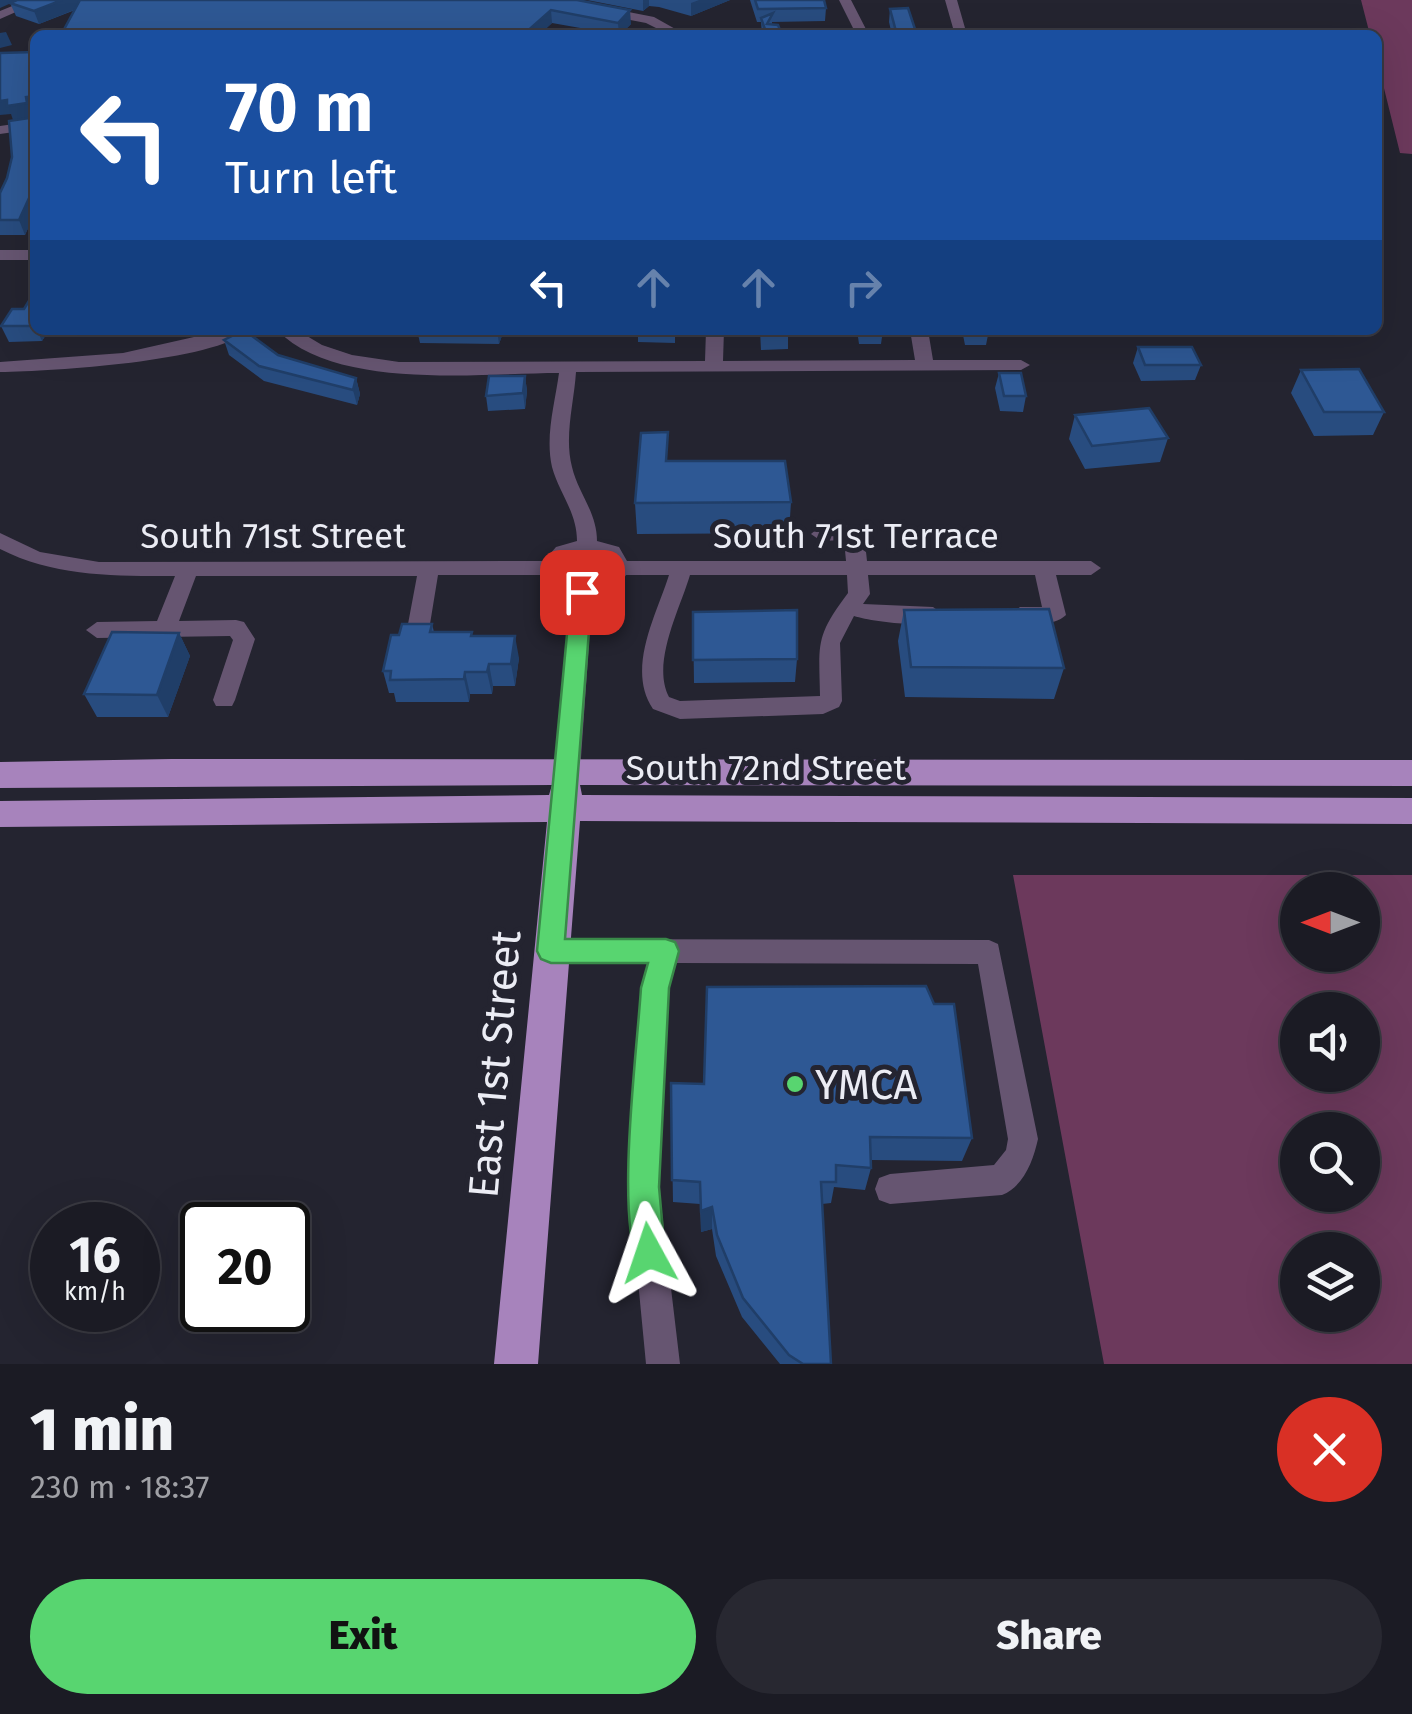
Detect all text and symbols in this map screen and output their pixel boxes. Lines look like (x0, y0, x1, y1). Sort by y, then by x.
text: 70 m (225, 66, 374, 150)
icon: left (60, 70, 190, 200)
text: Turn left (225, 151, 397, 205)
icon: left (521, 260, 576, 315)
icon: ahead (626, 260, 681, 315)
icon: ahead (731, 260, 786, 315)
icon: right (836, 260, 891, 315)
street label: South 71st Street (140, 515, 406, 557)
street label: South 71st Terrace (713, 515, 999, 557)
pin (540, 550, 625, 635)
icon: arrive (555, 565, 610, 620)
street label: South 72nd Street (626, 747, 907, 789)
north arrow (1280, 872, 1380, 972)
map controls (1280, 872, 1380, 1332)
street label: East 1st Street (458, 927, 532, 1200)
button: sound (1280, 992, 1380, 1092)
place label: YMCA (815, 1060, 917, 1110)
marker: YMCA (784, 1073, 806, 1095)
button: search (1280, 1112, 1380, 1212)
position arrow (597, 1201, 701, 1305)
speed limit sign: 20 (180, 1202, 310, 1332)
text: 16 (69, 1225, 121, 1285)
button: layers (1280, 1232, 1380, 1332)
text: km/h (64, 1277, 126, 1307)
text: 1 min (30, 1394, 174, 1466)
button: close (1277, 1397, 1382, 1502)
text: 230 m · 18:37 (30, 1468, 210, 1506)
button: Exit (30, 1579, 696, 1694)
button: Share (716, 1579, 1382, 1694)

